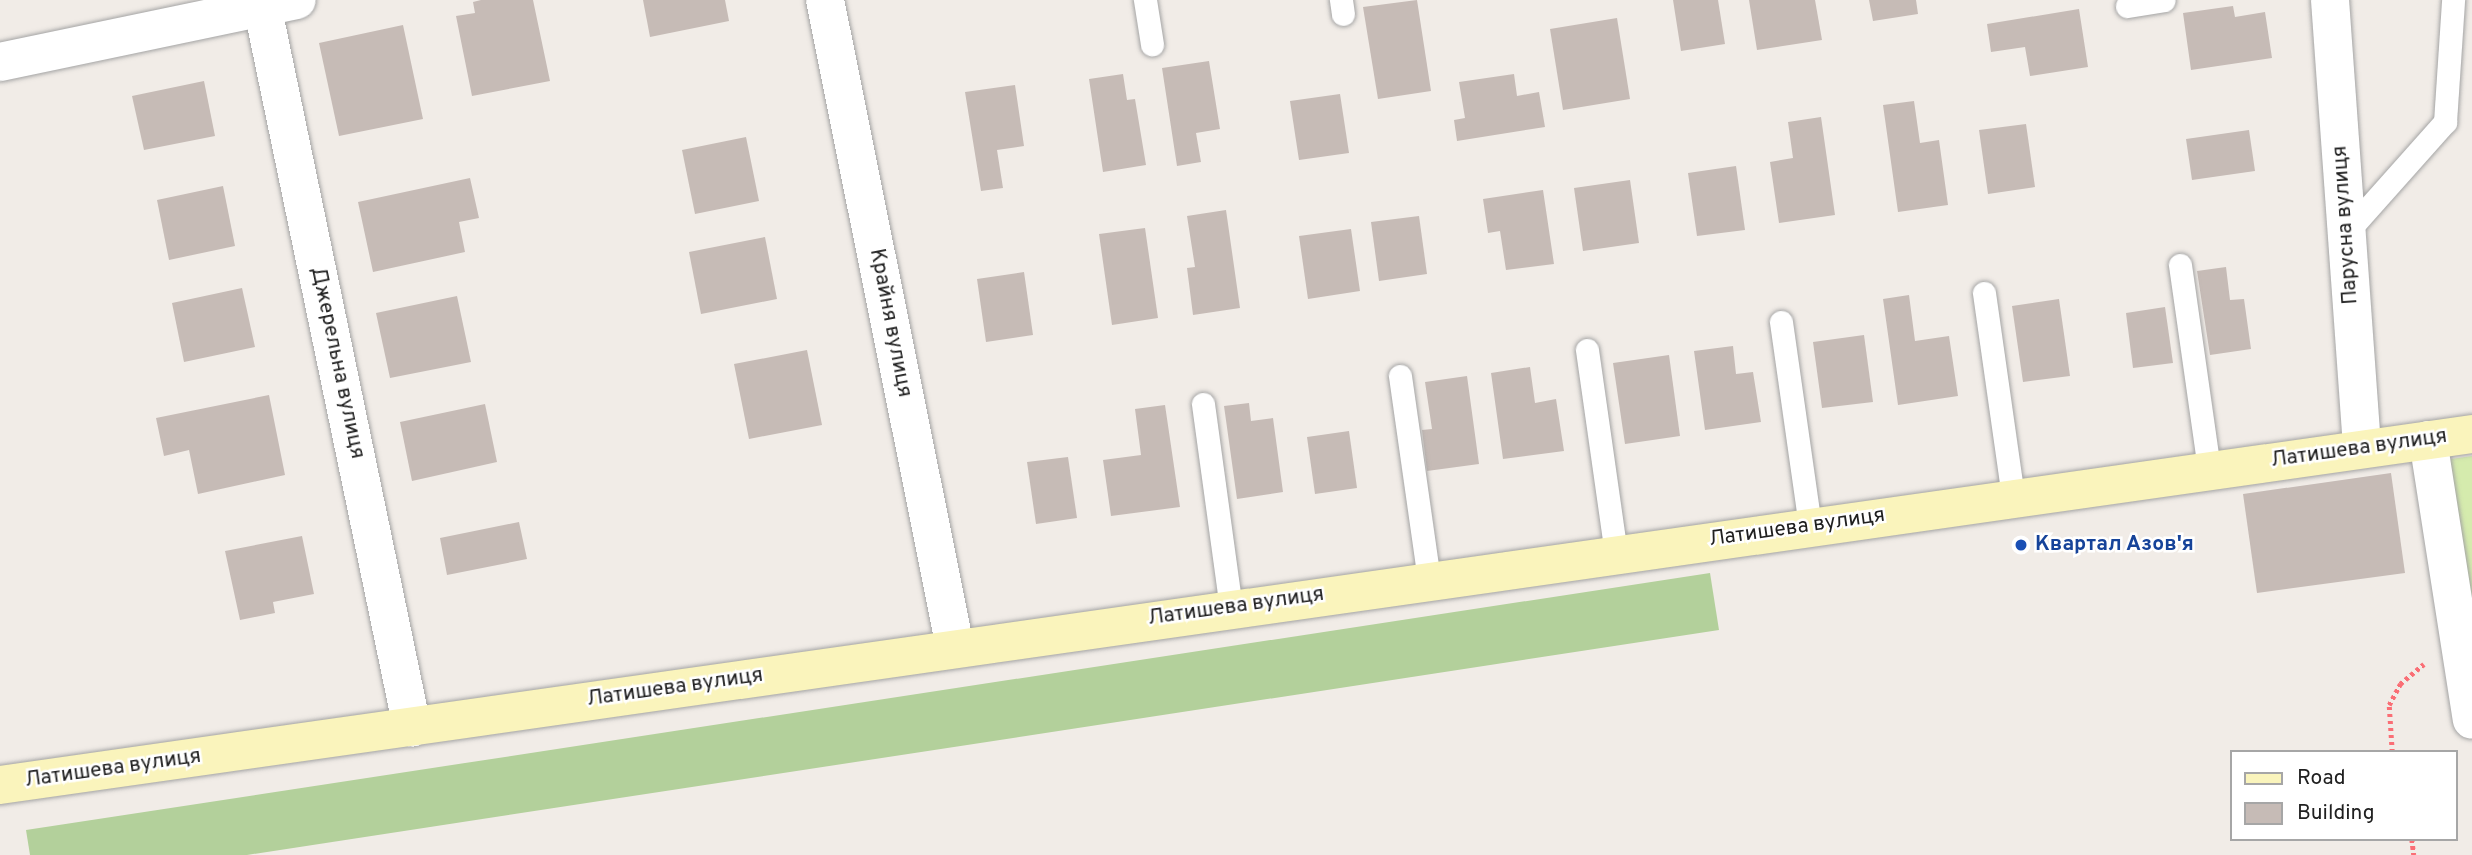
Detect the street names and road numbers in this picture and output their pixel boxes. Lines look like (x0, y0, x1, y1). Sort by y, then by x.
street label: Парусна вулиця (2328, 145, 2364, 305)
street label: Крайня вулиця (863, 247, 917, 399)
street label: Джерельна вулиця (304, 265, 370, 461)
street label: Латишева вулиця (2269, 424, 2449, 474)
street label: Латишева вулиця (1707, 503, 1887, 553)
street label: Латишева вулиця (1146, 582, 1326, 632)
street label: Латишева вулиця (585, 663, 765, 713)
street label: Латишева вулиця (23, 744, 203, 794)

